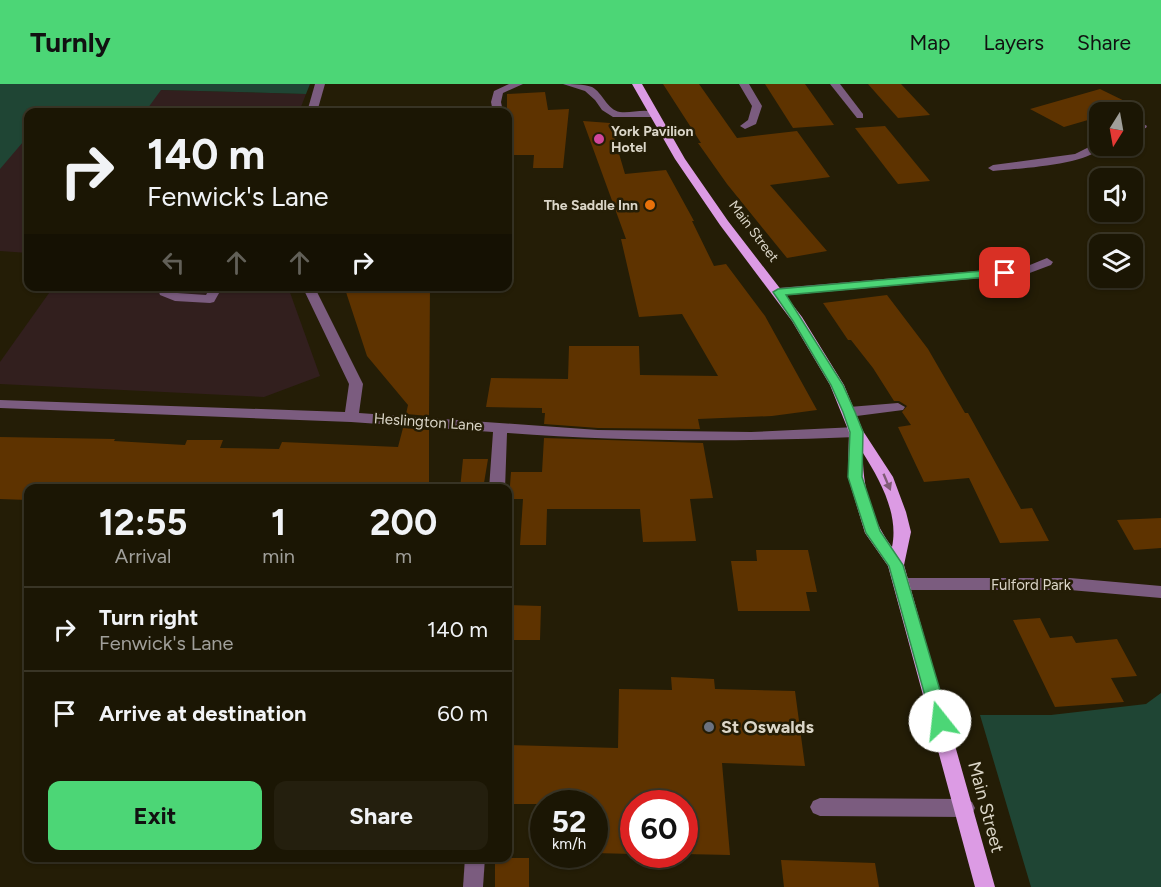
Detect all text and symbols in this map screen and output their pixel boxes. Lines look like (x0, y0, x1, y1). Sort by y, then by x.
text: Turnly (30, 25, 111, 59)
text: Map (910, 30, 950, 55)
text: Layers (983, 30, 1044, 55)
text: Share (1077, 30, 1131, 55)
north arrow (1089, 102, 1143, 156)
map controls (1089, 102, 1143, 288)
place label: York Pavilion Hotel (611, 123, 693, 156)
text: 140 m (147, 129, 265, 180)
icon: right (48, 132, 126, 210)
marker: York Pavilion Hotel (592, 132, 606, 146)
button: sound (1089, 168, 1143, 222)
text: Fenwick's Lane (147, 180, 329, 213)
place label: The Saddle Inn (544, 197, 638, 214)
street label: Main Street (725, 197, 782, 265)
marker: The Saddle Inn (643, 198, 657, 212)
button: layers (1089, 234, 1143, 288)
icon: left (157, 246, 190, 279)
icon: ahead (220, 246, 253, 279)
icon: ahead (283, 246, 316, 279)
icon: right (346, 246, 379, 279)
pin (979, 247, 1030, 298)
icon: arrive (988, 256, 1021, 289)
street label: Heslington Lane (373, 409, 483, 435)
one-way arrow (882, 473, 892, 491)
text: 12:55 (99, 501, 187, 544)
text: 1 (271, 501, 286, 544)
text: 200 (370, 501, 437, 544)
text: Arrival (115, 544, 171, 568)
text: min (262, 544, 295, 568)
text: m (395, 544, 412, 568)
street label: Fulford Park (991, 576, 1072, 594)
text: Turn right (99, 604, 198, 631)
icon: right (48, 613, 81, 646)
text: 140 m (427, 616, 488, 643)
text: Fenwick's Lane (99, 631, 233, 655)
position arrow (908, 689, 972, 753)
icon: arrive (48, 697, 81, 730)
text: Arrive at destination (99, 700, 307, 727)
text: 60 m (437, 700, 488, 727)
place label: St Oswalds (721, 716, 814, 738)
marker: St Oswalds (702, 720, 716, 734)
street label: Main Street (963, 759, 1009, 855)
button: Exit (48, 781, 262, 850)
button: Share (274, 781, 488, 850)
speed limit sign: 60 (620, 790, 698, 868)
text: 52 (552, 803, 586, 840)
text: km/h (552, 835, 586, 853)

